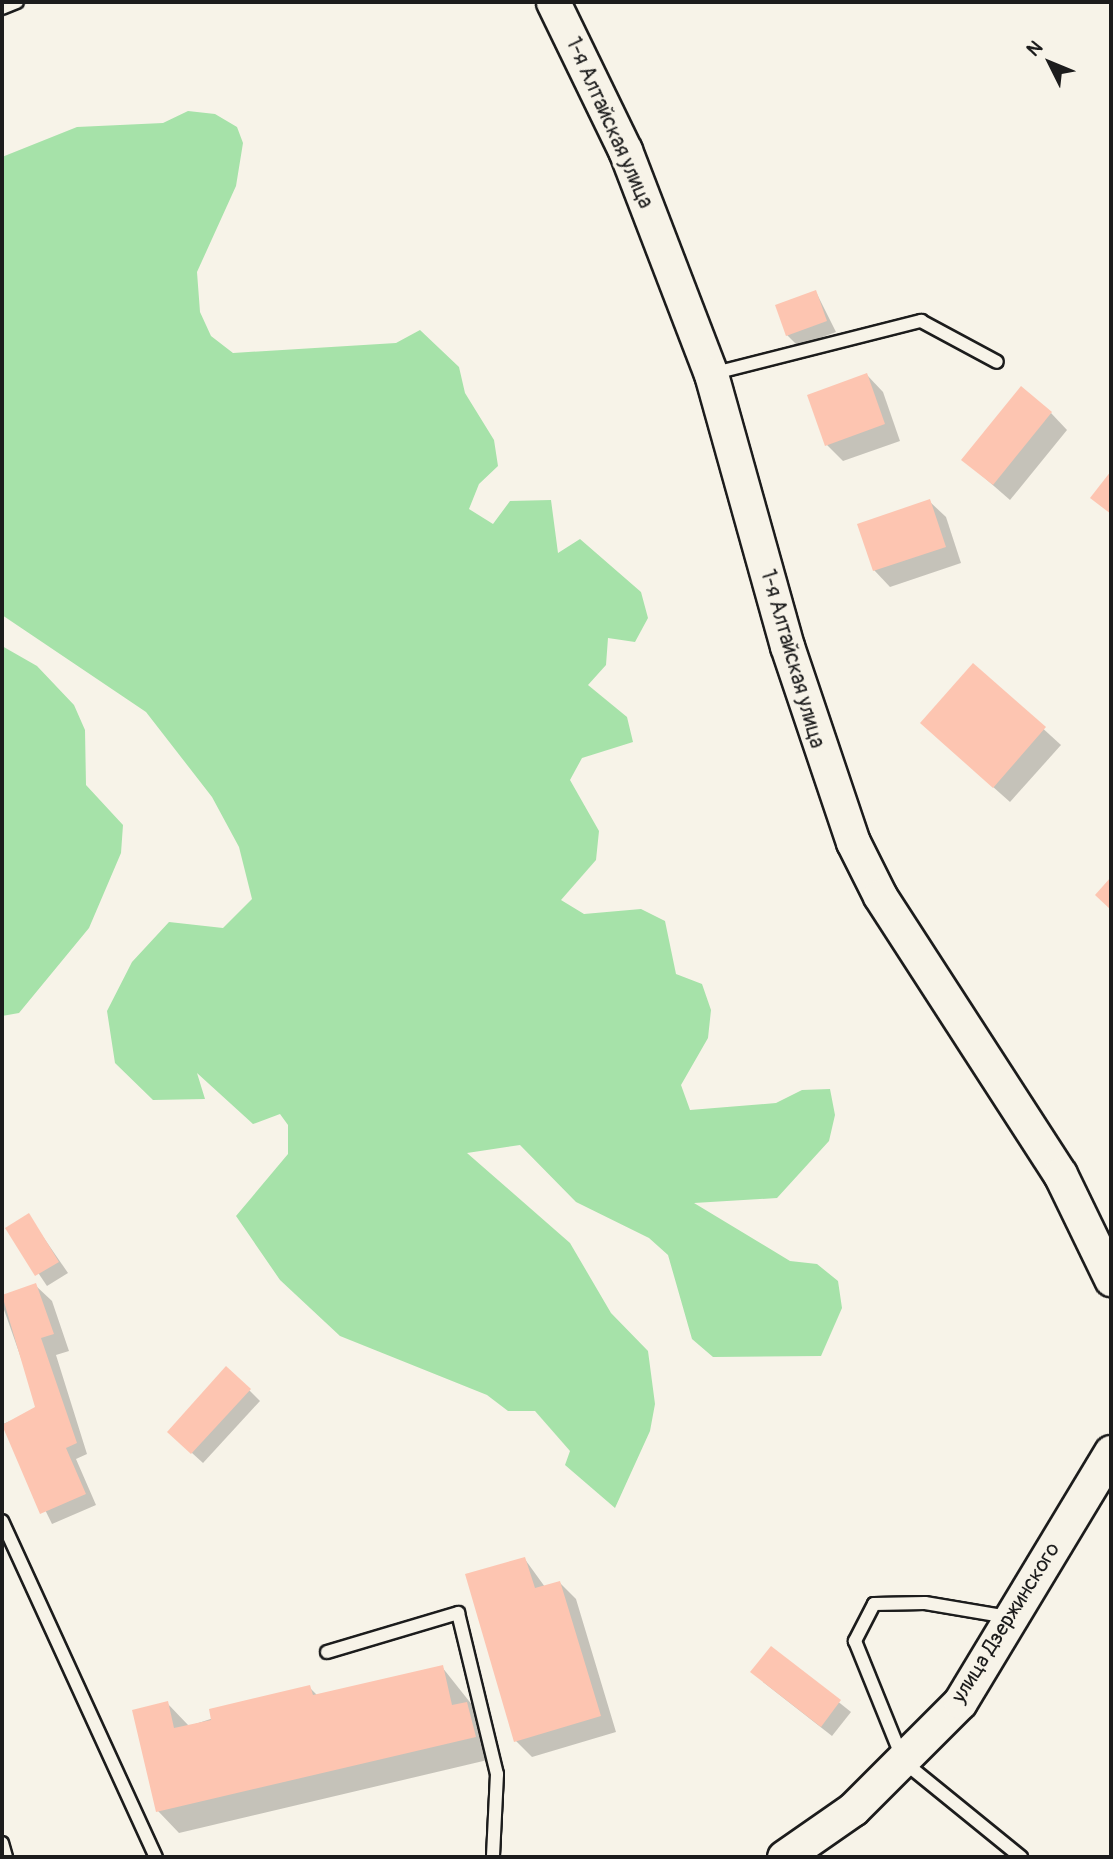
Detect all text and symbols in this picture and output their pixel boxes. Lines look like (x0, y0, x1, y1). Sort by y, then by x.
north arrow (1015, 28, 1085, 98)
street label: 1-я Алтайская улица (560, 34, 658, 212)
text: N (1021, 36, 1048, 62)
street label: 1-я Алтайская улица (754, 567, 830, 751)
street label: улица Дзержинского (946, 1538, 1066, 1708)

